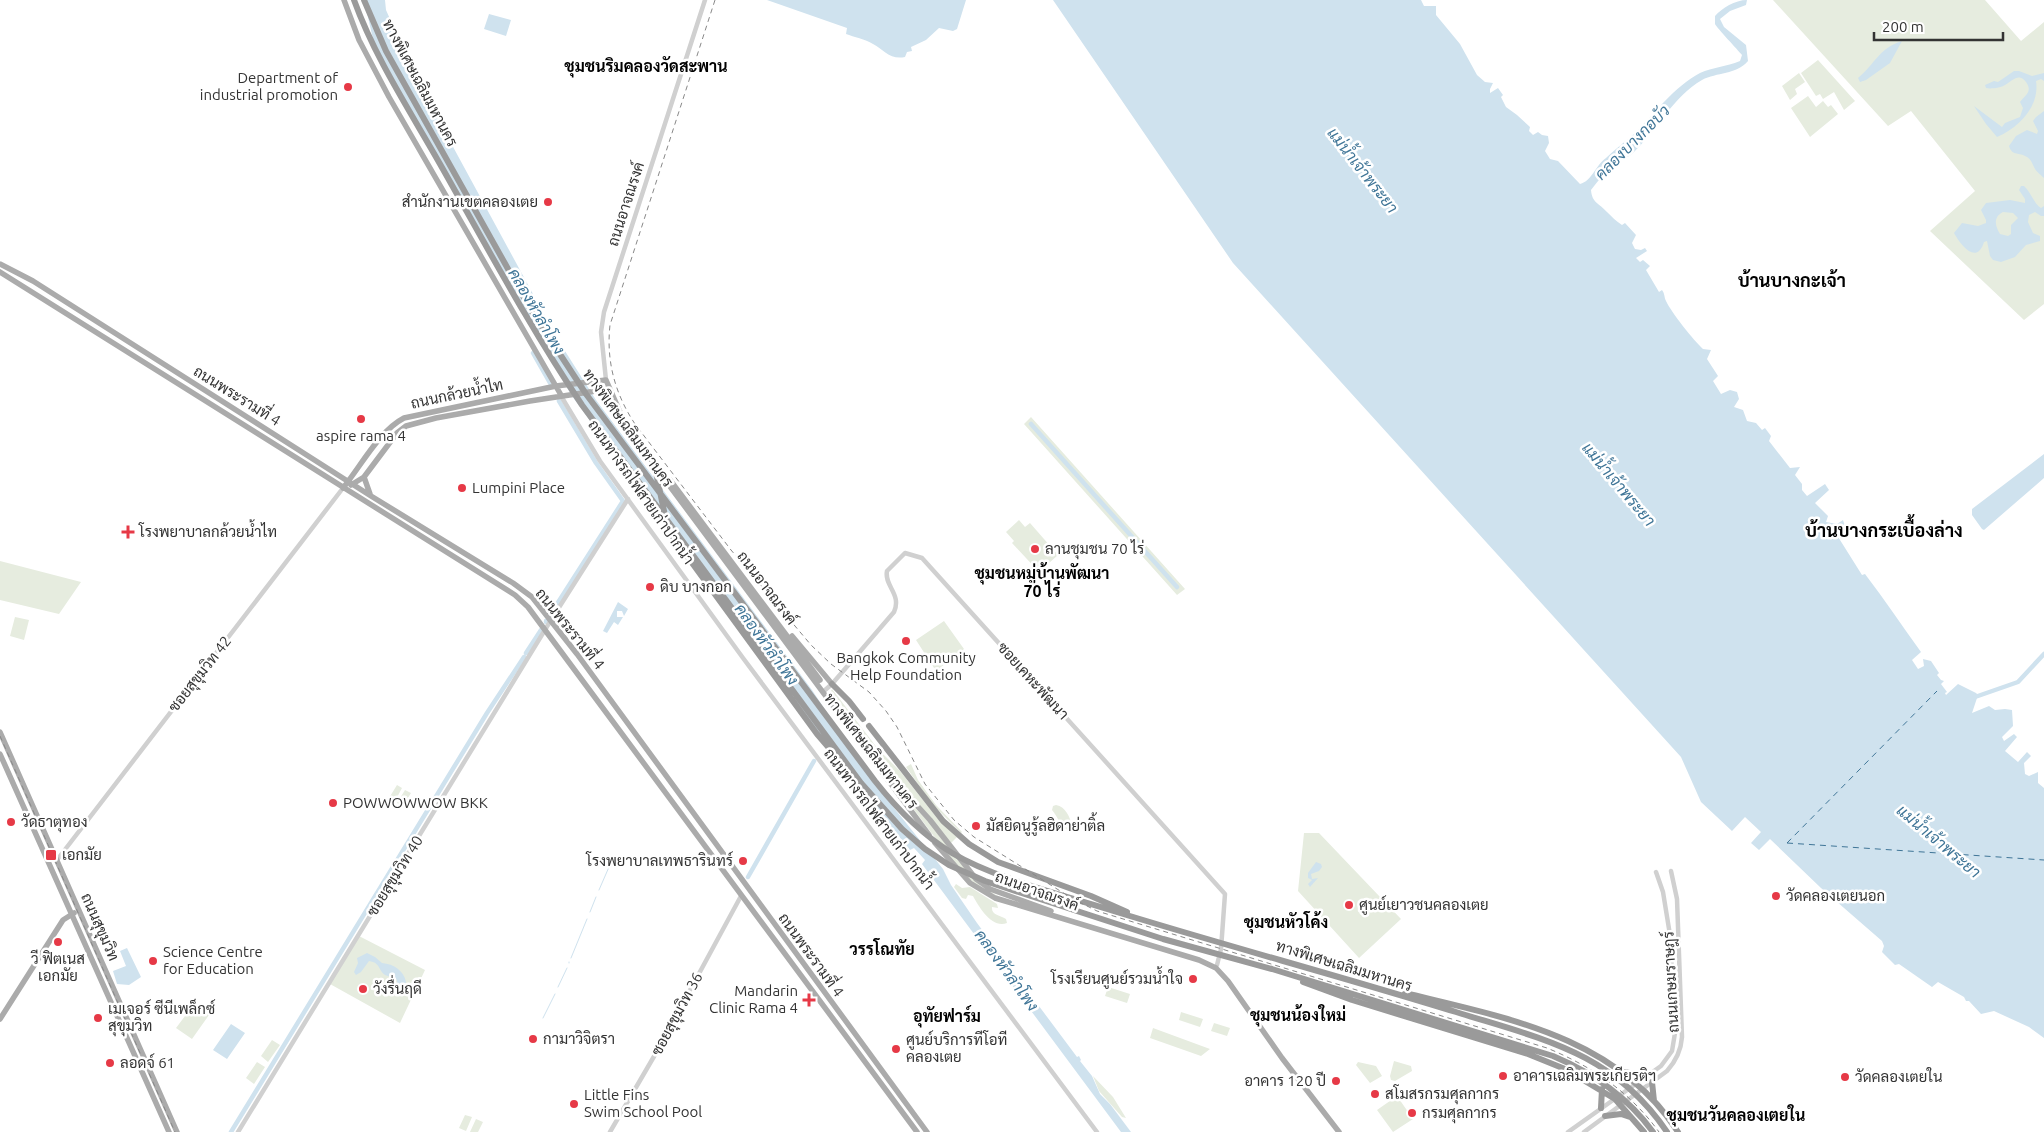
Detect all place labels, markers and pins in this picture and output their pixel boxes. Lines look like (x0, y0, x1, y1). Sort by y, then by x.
place label: Department of industrial promotion (200, 69, 338, 103)
marker: Department of industrial promotion (342, 81, 354, 93)
place label: สำนักงานเขตคลองเตย (402, 193, 538, 210)
marker: สำนักงานเขตคลองเตย (542, 196, 554, 208)
marker: aspire rama 4 (355, 413, 367, 425)
place label: aspire rama 4 (316, 427, 406, 444)
place label: Lumpini Place (472, 479, 565, 496)
marker: Lumpini Place (456, 482, 468, 494)
place label: โรงพยาบาลกล้วยน้ำไท (138, 519, 277, 540)
marker: โรงพยาบาลกล้วยน้ำไท (121, 525, 135, 539)
place label: ลานชุมชน 70 ไร่ (1045, 539, 1144, 560)
marker: ลานชุมชน 70 ไร่ (1029, 543, 1041, 555)
place label: ดิบ บางกอก (660, 578, 732, 595)
marker: ดิบ บางกอก (644, 581, 656, 593)
marker: Bangkok Community Help Foundation (900, 635, 912, 647)
place label: Bangkok Community Help Foundation (836, 649, 976, 683)
place label: POWWOWWOW BKK (343, 794, 488, 811)
marker: POWWOWWOW BKK (327, 797, 339, 809)
place label: มัสยิดนูรู้ลฮิดาย่าติ้ล (986, 812, 1105, 836)
place label: วัดธาตุทอง (21, 813, 88, 833)
marker: วัดธาตุทอง (5, 816, 17, 828)
marker: มัสยิดนูรู้ลฮิดาย่าติ้ล (970, 820, 982, 832)
place label: เอกมัย (62, 846, 102, 863)
marker: เอกมัย (44, 848, 58, 862)
place label: โรงพยาบาลเทพธารินทร์ (585, 851, 733, 869)
marker: โรงพยาบาลเทพธารินทร์ (737, 855, 749, 867)
place label: วัดคลองเตยนอก (1786, 887, 1885, 904)
marker: วัดคลองเตยนอก (1770, 890, 1782, 902)
place label: ศูนย์เยาวชนคลองเตย (1359, 895, 1489, 915)
marker: ศูนย์เยาวชนคลองเตย (1343, 899, 1355, 911)
marker: วี ฟิตเนส เอกมัย (52, 936, 64, 948)
place label: Science Centre for Education (163, 943, 263, 977)
place label: วี ฟิตเนส เอกมัย (31, 949, 85, 984)
marker: Science Centre for Education (147, 955, 159, 967)
place label: โรงเรียนศูนย์รวมน้ำใจ (1050, 966, 1183, 989)
marker: โรงเรียนศูนย์รวมน้ำใจ (1187, 973, 1199, 985)
place label: วังรื่นฤดี (373, 974, 422, 998)
place label: Mandarin Clinic Rama 4 (709, 982, 798, 1016)
marker: วังรื่นฤดี (357, 983, 369, 995)
marker: Mandarin Clinic Rama 4 (802, 993, 816, 1007)
place label: เมเจอร์ ซีนีเพล็กซ์ สุขุมวิท (108, 998, 215, 1037)
marker: เมเจอร์ ซีนีเพล็กซ์ สุขุมวิท (92, 1012, 104, 1024)
place label: กามาวิจิตรา (543, 1030, 615, 1047)
place label: ศูนย์บริการทีโอที คลองเตย (906, 1030, 1007, 1065)
marker: กามาวิจิตรา (527, 1033, 539, 1045)
marker: ศูนย์บริการทีโอที คลองเตย (890, 1043, 902, 1055)
place label: ลอดจ์ 61 (120, 1053, 175, 1071)
marker: ลอดจ์ 61 (104, 1057, 116, 1069)
place label: อาคารเฉลิมพระเกียรติฯ (1513, 1066, 1656, 1084)
place label: วัดคลองเตยใน (1855, 1067, 1942, 1085)
marker: อาคารเฉลิมพระเกียรติฯ (1497, 1070, 1509, 1082)
place label: อาคาร 120 ปี (1244, 1071, 1326, 1089)
marker: วัดคลองเตยใน (1839, 1071, 1851, 1083)
marker: อาคาร 120 ปี (1330, 1075, 1342, 1087)
place label: สโมสรกรมศุลกากร (1385, 1084, 1499, 1105)
place label: Little Fins Swim School Pool (584, 1086, 702, 1120)
marker: สโมสรกรมศุลกากร (1369, 1088, 1381, 1100)
marker: Little Fins Swim School Pool (568, 1098, 580, 1110)
place label: กรมศุลกากร (1422, 1104, 1497, 1124)
marker: กรมศุลกากร (1406, 1107, 1418, 1119)

